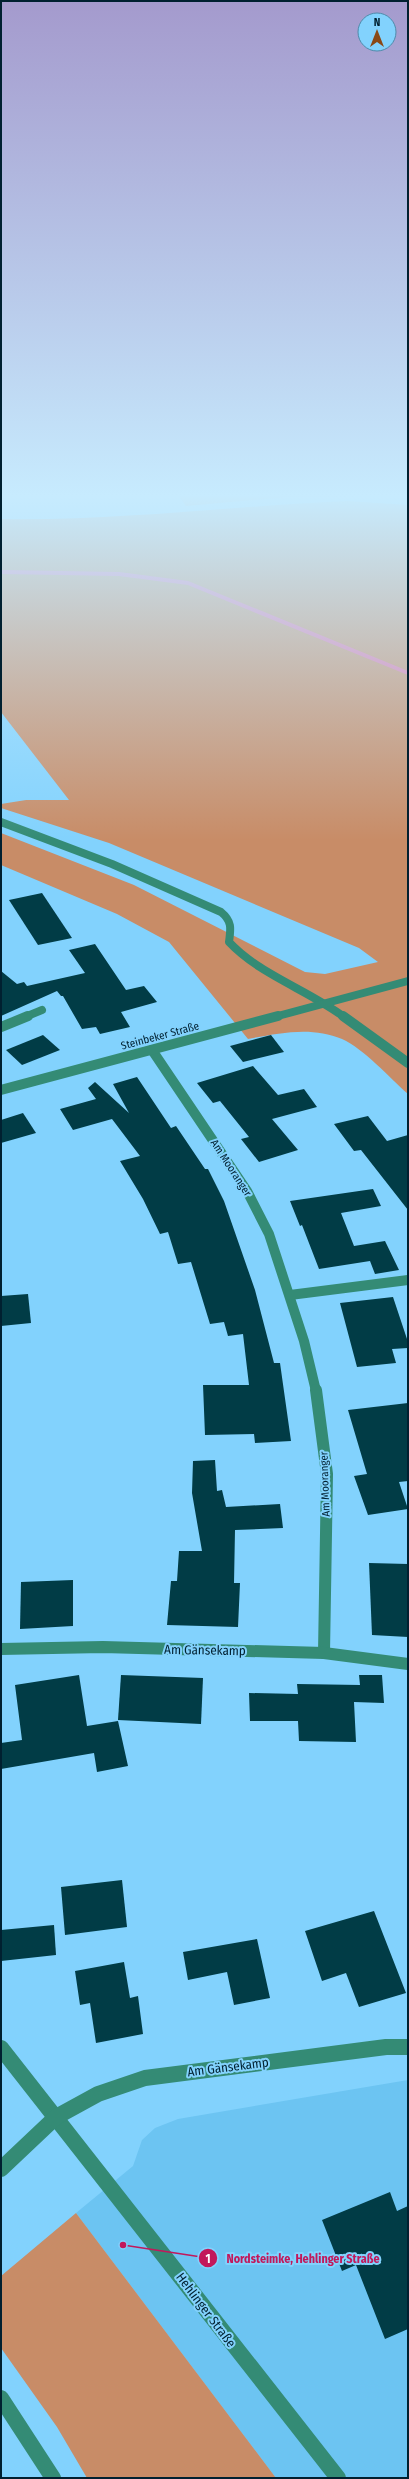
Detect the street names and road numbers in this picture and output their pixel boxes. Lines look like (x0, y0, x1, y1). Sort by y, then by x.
street label: Steinbeker Straße (120, 1019, 200, 1053)
street label: Am Mooranger (208, 1137, 254, 1199)
street label: Am Mooranger (317, 1451, 333, 1517)
street label: Am Gänsekamp (164, 1642, 246, 1658)
street label: Am Gänsekamp (187, 2055, 270, 2079)
street label: Hehlinger Straße (173, 2270, 239, 2350)

